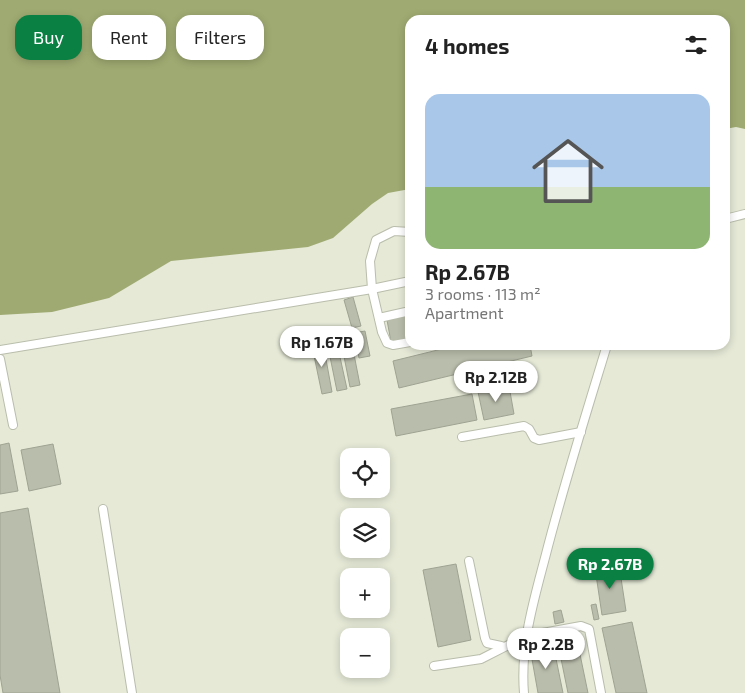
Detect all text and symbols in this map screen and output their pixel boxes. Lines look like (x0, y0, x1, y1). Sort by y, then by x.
chip: Buy (15, 15, 82, 60)
chip: Rent (92, 15, 166, 60)
chip: Filters (176, 15, 264, 60)
icon: filters (682, 31, 710, 59)
text: 4 homes (425, 33, 509, 58)
icon: home (523, 126, 613, 216)
text: Rp 2.67B (425, 259, 510, 284)
text: 3 rooms · 113 m² (425, 284, 541, 303)
text: Apartment (425, 303, 504, 322)
pin: Rp 1.67B (270, 326, 374, 368)
text: Rp 1.67B (291, 332, 353, 351)
pin: Rp 2.12B (444, 360, 548, 403)
text: Rp 2.12B (465, 367, 527, 386)
map controls (340, 448, 390, 678)
button: locate (340, 448, 390, 498)
button: layers (340, 508, 390, 558)
pin: Rp 2.67B (558, 548, 662, 590)
text: Rp 2.67B (578, 554, 642, 573)
button: + (340, 568, 390, 618)
button: − (340, 628, 390, 678)
pin: Rp 2.2B (500, 628, 592, 670)
text: Rp 2.2B (518, 634, 574, 653)

